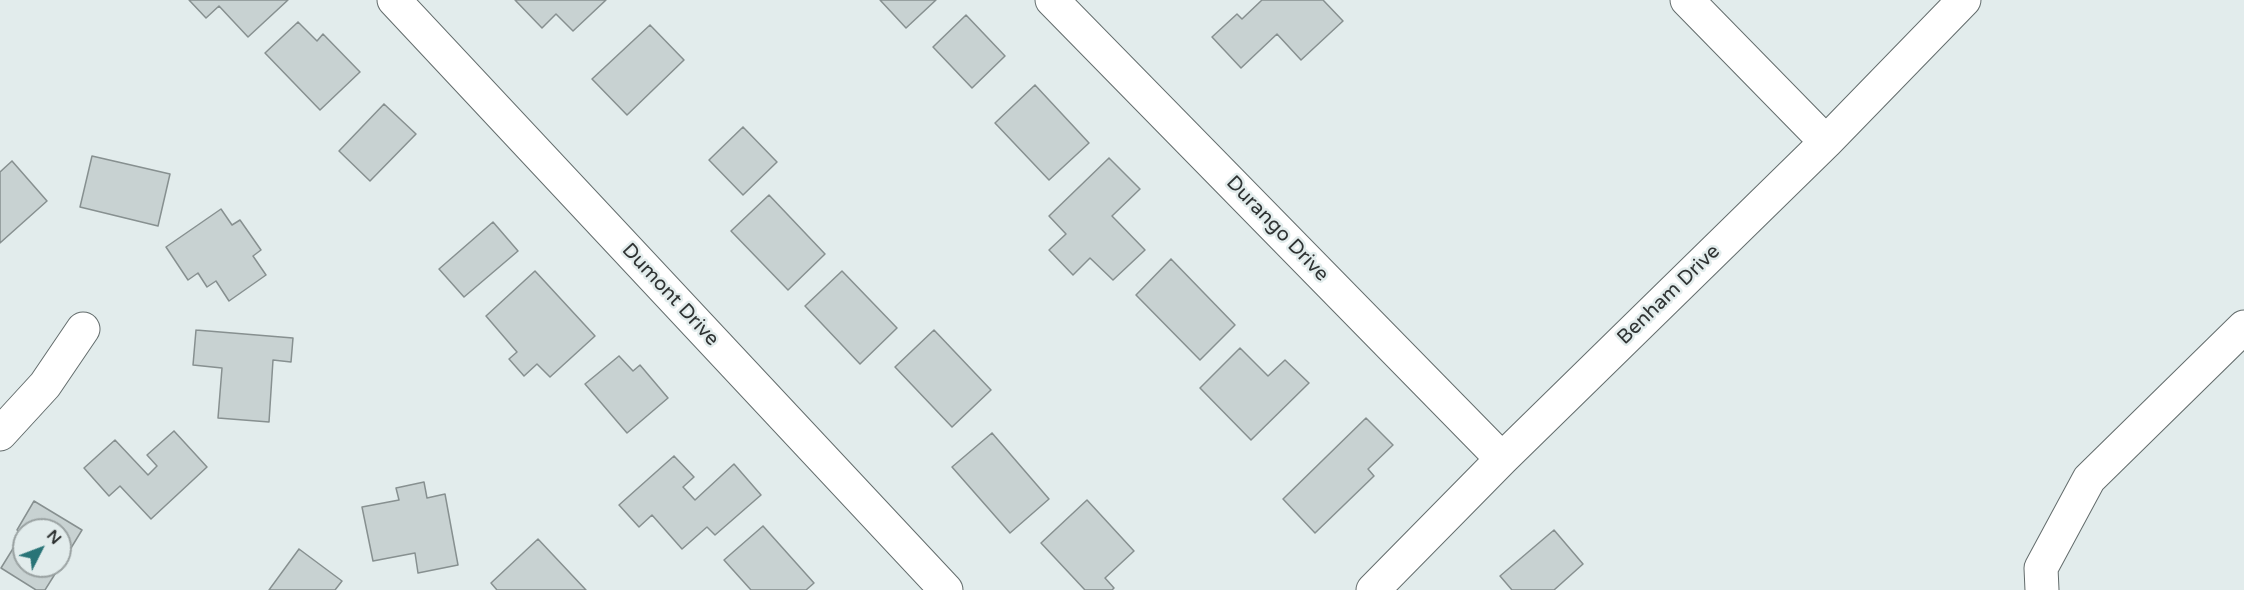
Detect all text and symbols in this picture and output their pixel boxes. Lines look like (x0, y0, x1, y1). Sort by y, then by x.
street label: Durango Drive (1221, 171, 1333, 287)
street label: Dumont Drive (616, 239, 724, 351)
street label: Benham Drive (1613, 240, 1725, 350)
north arrow (12, 518, 72, 578)
text: N (42, 526, 66, 549)

